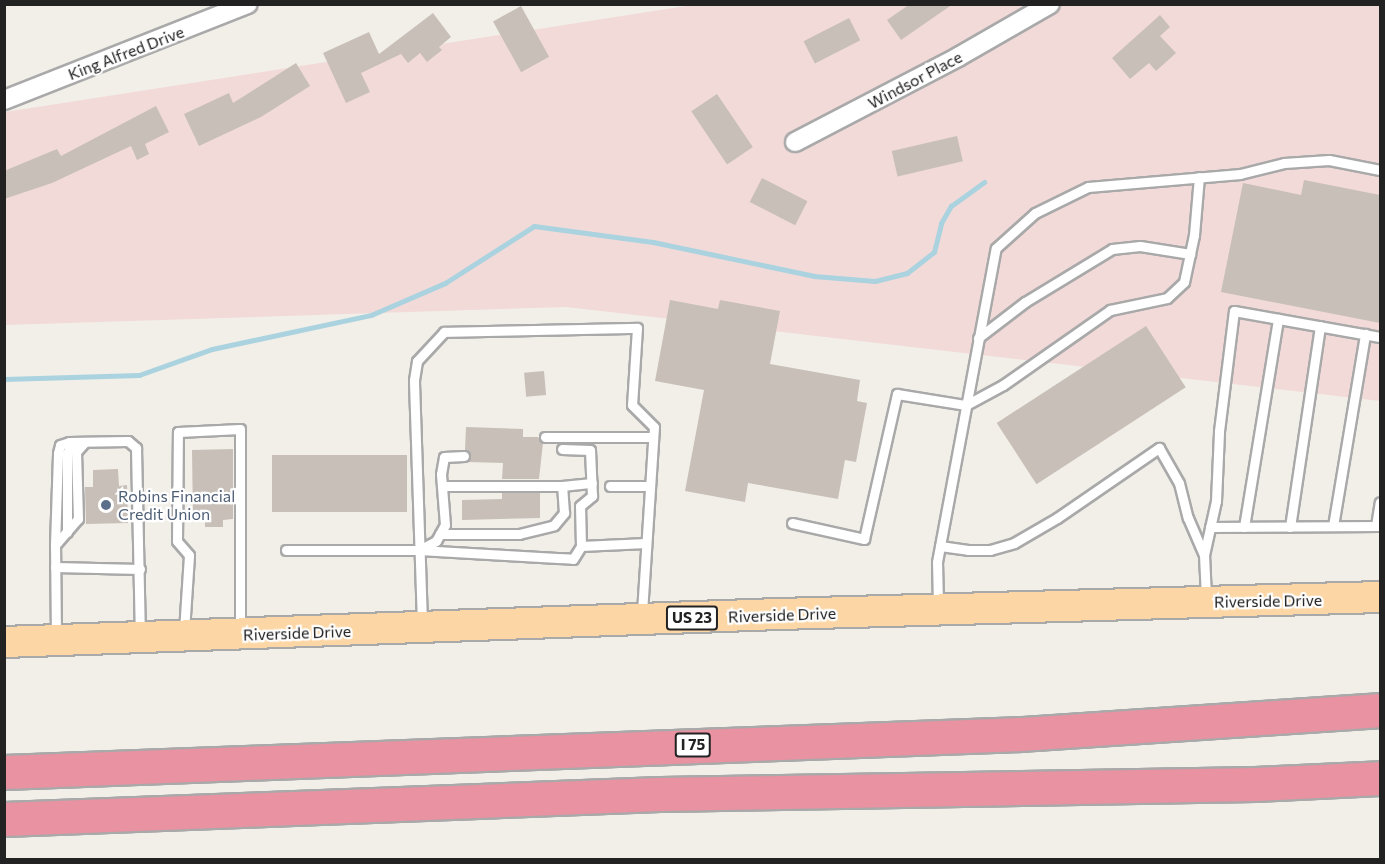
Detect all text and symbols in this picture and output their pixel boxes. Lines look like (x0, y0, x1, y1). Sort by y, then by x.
street label: King Alfred Drive (65, 22, 187, 84)
street label: Windsor Place (865, 47, 965, 113)
place label: Robins Financial Credit Union (118, 486, 235, 524)
marker: Robins Financial Credit Union (99, 498, 113, 512)
street label: Riverside Drive (1214, 590, 1322, 612)
street label: Riverside Drive (728, 604, 836, 626)
road number: US 23 (665, 606, 719, 630)
street label: Riverside Drive (243, 622, 351, 644)
road number: I 75 (674, 733, 712, 757)

